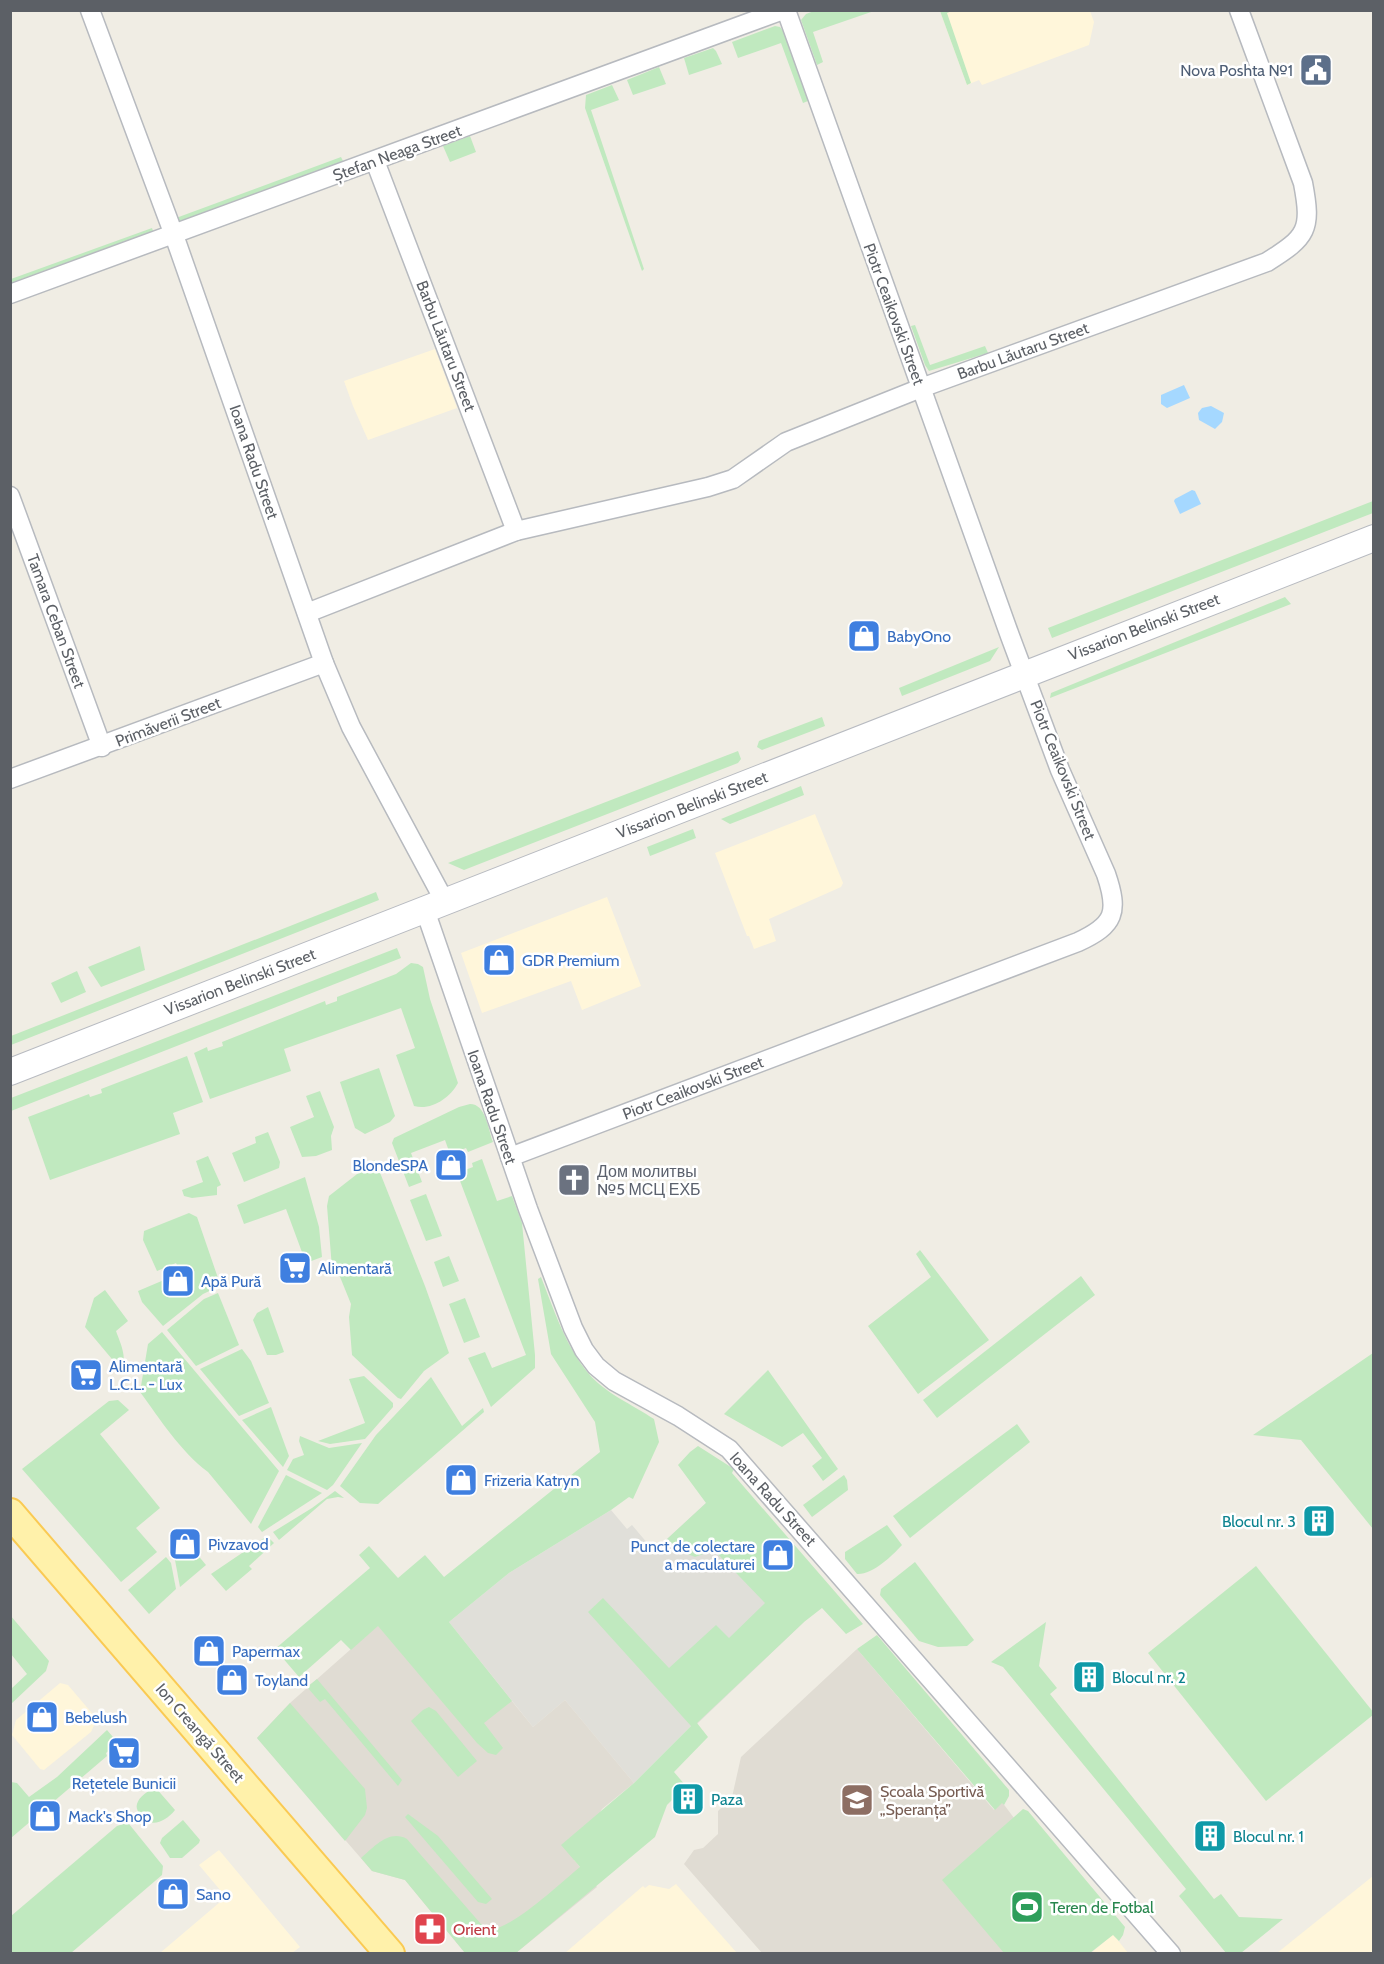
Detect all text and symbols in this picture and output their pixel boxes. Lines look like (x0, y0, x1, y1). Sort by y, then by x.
public building icon: Nova Poshta №1 (1298, 52, 1334, 88)
place label: Nova Poshta №1 (1180, 61, 1293, 80)
street label: Ștefan Neaga Street (330, 121, 465, 186)
street label: Piotr Ceaikovski Street (860, 241, 929, 388)
street label: Barbu Lăutaru Street (412, 278, 480, 415)
street label: Barbu Lăutaru Street (955, 318, 1092, 384)
street label: Ioana Radu Street (226, 402, 283, 522)
street label: Tamara Ceban Street (23, 551, 89, 691)
street label: Vissarion Belinski Street (1066, 589, 1223, 665)
shop icon: BabyOno (846, 618, 882, 654)
place label: BabyOno (887, 627, 951, 646)
street label: Primăverii Street (113, 693, 224, 751)
street label: Piotr Ceaikovski Street (1026, 697, 1100, 843)
street label: Vissarion Belinski Street (614, 767, 771, 843)
shop icon: GDR Premium (481, 942, 517, 978)
street label: Vissarion Belinski Street (162, 944, 319, 1020)
place label: GDR Premium (522, 951, 620, 970)
street label: Ioana Radu Street (464, 1047, 521, 1167)
street label: Piotr Ceaikovski Street (620, 1052, 767, 1124)
shop icon: BlondeSPA (433, 1147, 469, 1183)
place label: BlondeSPA (353, 1156, 428, 1175)
church icon: Дом молитвы №5 МСЦ ЕХБ (556, 1162, 592, 1198)
place label: Дом молитвы №5 МСЦ ЕХБ (597, 1162, 701, 1199)
supermarket icon: Alimentară (277, 1250, 313, 1286)
place label: Alimentară (318, 1259, 392, 1278)
shop icon: Apă Pură (160, 1263, 196, 1299)
place label: Apă Pură (201, 1272, 261, 1291)
supermarket icon: Alimentară L.C.L. - Lux (68, 1357, 104, 1393)
place label: Alimentară L.C.L. - Lux (109, 1357, 183, 1394)
street label: Ioana Radu Street (726, 1448, 821, 1550)
shop icon: Frizeria Katryn (443, 1462, 479, 1498)
place label: Frizeria Katryn (484, 1471, 579, 1490)
building icon: Blocul nr. 3 (1301, 1503, 1337, 1539)
place label: Blocul nr. 3 (1222, 1512, 1296, 1531)
shop icon: Pivzavod (167, 1526, 203, 1562)
place label: Pivzavod (208, 1535, 269, 1554)
place label: Punct de colectare a maculaturei (630, 1537, 755, 1574)
shop icon: Punct de colectare a maculaturei (760, 1537, 796, 1573)
shop icon: Papermax (191, 1633, 227, 1669)
place label: Papermax (232, 1642, 300, 1661)
building icon: Blocul nr. 2 (1071, 1659, 1107, 1695)
shop icon: Toyland (214, 1662, 250, 1698)
place label: Blocul nr. 2 (1112, 1668, 1186, 1687)
place label: Toyland (255, 1671, 308, 1690)
street label: Ion Creangă Street (152, 1680, 249, 1787)
shop icon: Bebelush (24, 1699, 60, 1735)
place label: Bebelush (65, 1708, 127, 1727)
supermarket icon: Rețetele Bunicii (106, 1735, 142, 1771)
place label: Rețetele Bunicii (72, 1774, 176, 1794)
building icon: Paza (670, 1781, 706, 1817)
school or university icon: Școala Sportivă „Speranța” (839, 1782, 875, 1818)
place label: Școala Sportivă „Speranța” (880, 1782, 985, 1820)
place label: Paza (711, 1790, 743, 1809)
shop icon: Mack's Shop (27, 1798, 63, 1834)
place label: Mack's Shop (68, 1807, 152, 1826)
building icon: Blocul nr. 1 (1192, 1818, 1228, 1854)
place label: Blocul nr. 1 (1233, 1827, 1304, 1846)
shop icon: Sano (155, 1876, 191, 1912)
place label: Sano (196, 1885, 231, 1904)
sports icon: Teren de Fotbal (1009, 1889, 1045, 1925)
place label: Teren de Fotbal (1050, 1898, 1154, 1917)
pharmacy icon: Orient (412, 1911, 448, 1947)
place label: Orient (453, 1920, 497, 1939)

